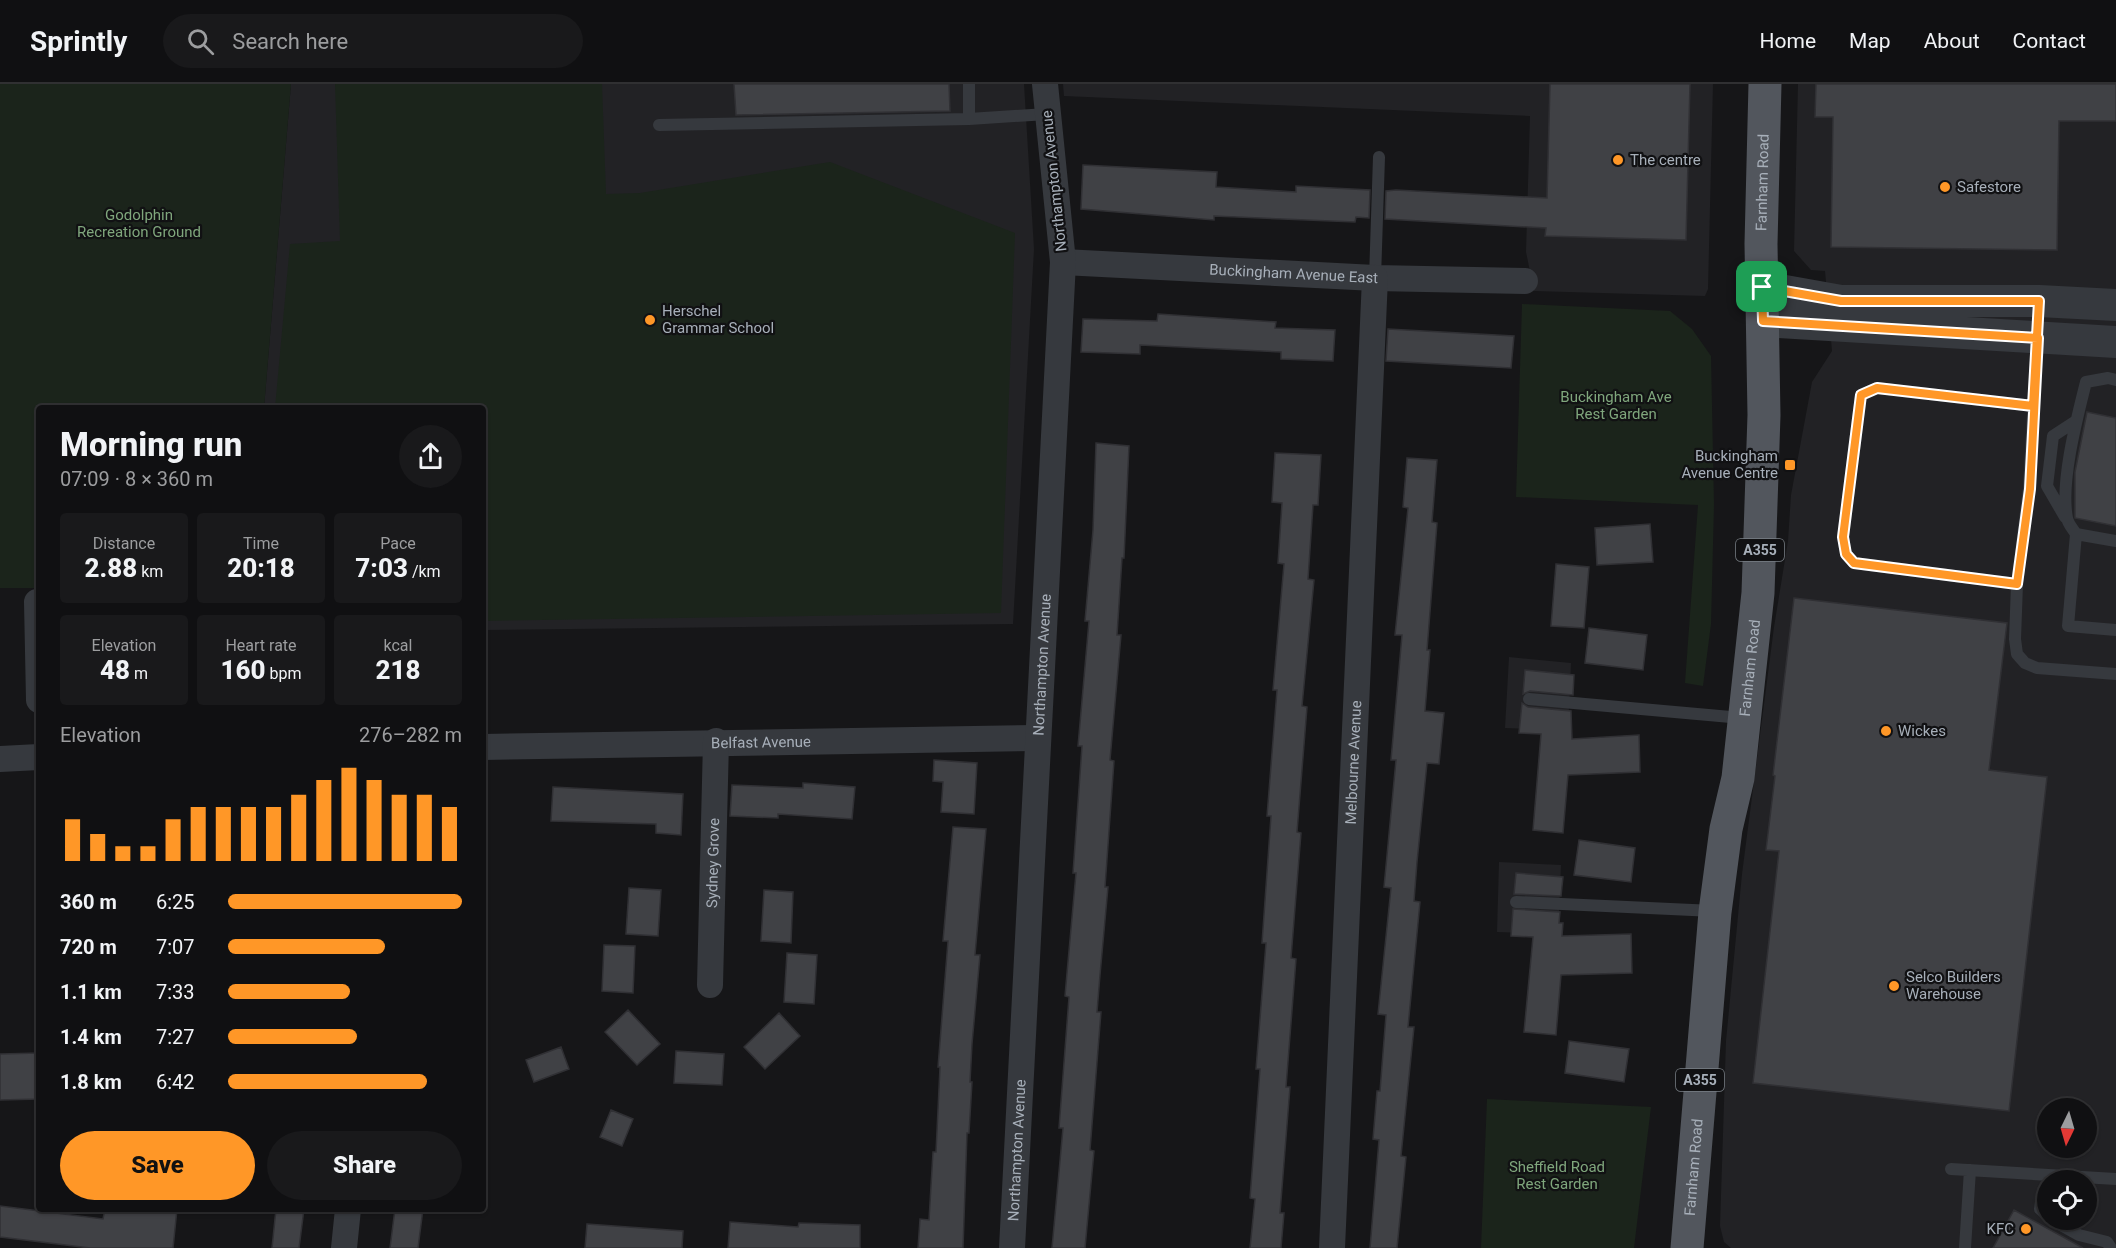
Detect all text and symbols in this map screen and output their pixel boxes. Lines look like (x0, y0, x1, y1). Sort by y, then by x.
search box (163, 14, 583, 68)
text: Sprintly (30, 25, 127, 58)
icon: search (184, 25, 217, 58)
text: Search here (232, 29, 348, 54)
text: Home (1760, 29, 1816, 53)
text: Map (1849, 29, 1891, 53)
text: About (1924, 29, 1980, 53)
text: Contact (2013, 29, 2086, 53)
street label: Northampton Avenue (1038, 109, 1070, 253)
street label: Farnham Road (1752, 134, 1773, 231)
place label: The centre (1630, 151, 1701, 169)
marker: The centre (1611, 153, 1625, 167)
place label: Safestore (1957, 178, 2021, 196)
marker: Safestore (1938, 180, 1952, 194)
park label: Godolphin Recreation Ground (77, 206, 201, 241)
street label: Buckingham Avenue East (1209, 261, 1378, 287)
pin (1736, 261, 1787, 312)
icon: arrive (1745, 270, 1778, 303)
place label: Herschel Grammar School (662, 302, 774, 337)
marker: Herschel Grammar School (643, 313, 657, 327)
park label: Buckingham Ave Rest Garden (1560, 388, 1672, 423)
text: Morning run (60, 425, 242, 464)
button: share (399, 425, 462, 488)
place label: Buckingham Avenue Centre (1681, 447, 1778, 482)
marker: Buckingham Avenue Centre (1783, 458, 1797, 472)
text: 07:09 · 8 × 360 m (60, 467, 213, 491)
text: Distance (93, 534, 155, 553)
text: Time (243, 534, 279, 553)
text: Pace (380, 534, 416, 553)
road number: A355 (1736, 539, 1784, 561)
text: 2.88 (85, 553, 137, 583)
text: 20:18 (227, 553, 295, 583)
text: 7:03 (355, 553, 408, 583)
text: km (137, 562, 163, 581)
text: /km (408, 562, 441, 581)
street label: Northampton Avenue (1030, 593, 1055, 736)
street label: Farnham Road (1736, 619, 1764, 717)
text: Elevation (92, 636, 156, 655)
text: Heart rate (225, 636, 297, 655)
text: kcal (384, 636, 412, 655)
text: 48 (100, 655, 130, 685)
text: 160 (221, 655, 266, 685)
text: 218 (376, 655, 420, 685)
text: m (130, 664, 148, 683)
text: bpm (266, 664, 301, 683)
street label: Melbourne Avenue (1342, 700, 1365, 825)
place label: Wickes (1898, 722, 1946, 740)
text: Elevation (60, 723, 141, 747)
text: 276–282 m (359, 723, 462, 747)
marker: Wickes (1879, 724, 1893, 738)
street label: Belfast Avenue (711, 733, 811, 752)
street label: Sydney Grove (703, 818, 723, 908)
text: 360 m (60, 890, 117, 914)
text: 6:25 (156, 890, 195, 914)
text: 720 m (60, 935, 117, 959)
text: 7:07 (156, 935, 195, 959)
place label: Selco Builders Warehouse (1906, 968, 2001, 1003)
marker: Selco Builders Warehouse (1887, 979, 1901, 993)
text: 1.1 km (60, 980, 122, 1004)
text: 7:33 (156, 980, 195, 1004)
text: 1.4 km (60, 1025, 122, 1049)
text: 7:27 (156, 1025, 195, 1049)
road number: A355 (1676, 1069, 1724, 1091)
text: 1.8 km (60, 1070, 122, 1094)
text: 6:42 (156, 1070, 195, 1094)
street label: Northampton Avenue (1004, 1079, 1030, 1222)
north arrow (2037, 1098, 2097, 1158)
map controls (2037, 1098, 2097, 1230)
street label: Farnham Road (1681, 1118, 1707, 1217)
button: Save (60, 1131, 255, 1200)
button: Share (267, 1131, 462, 1200)
park label: Sheffield Road Rest Garden (1509, 1158, 1605, 1193)
button: locate (2037, 1170, 2097, 1230)
place label: KFC (1987, 1220, 2014, 1238)
marker: KFC (2019, 1222, 2033, 1236)

